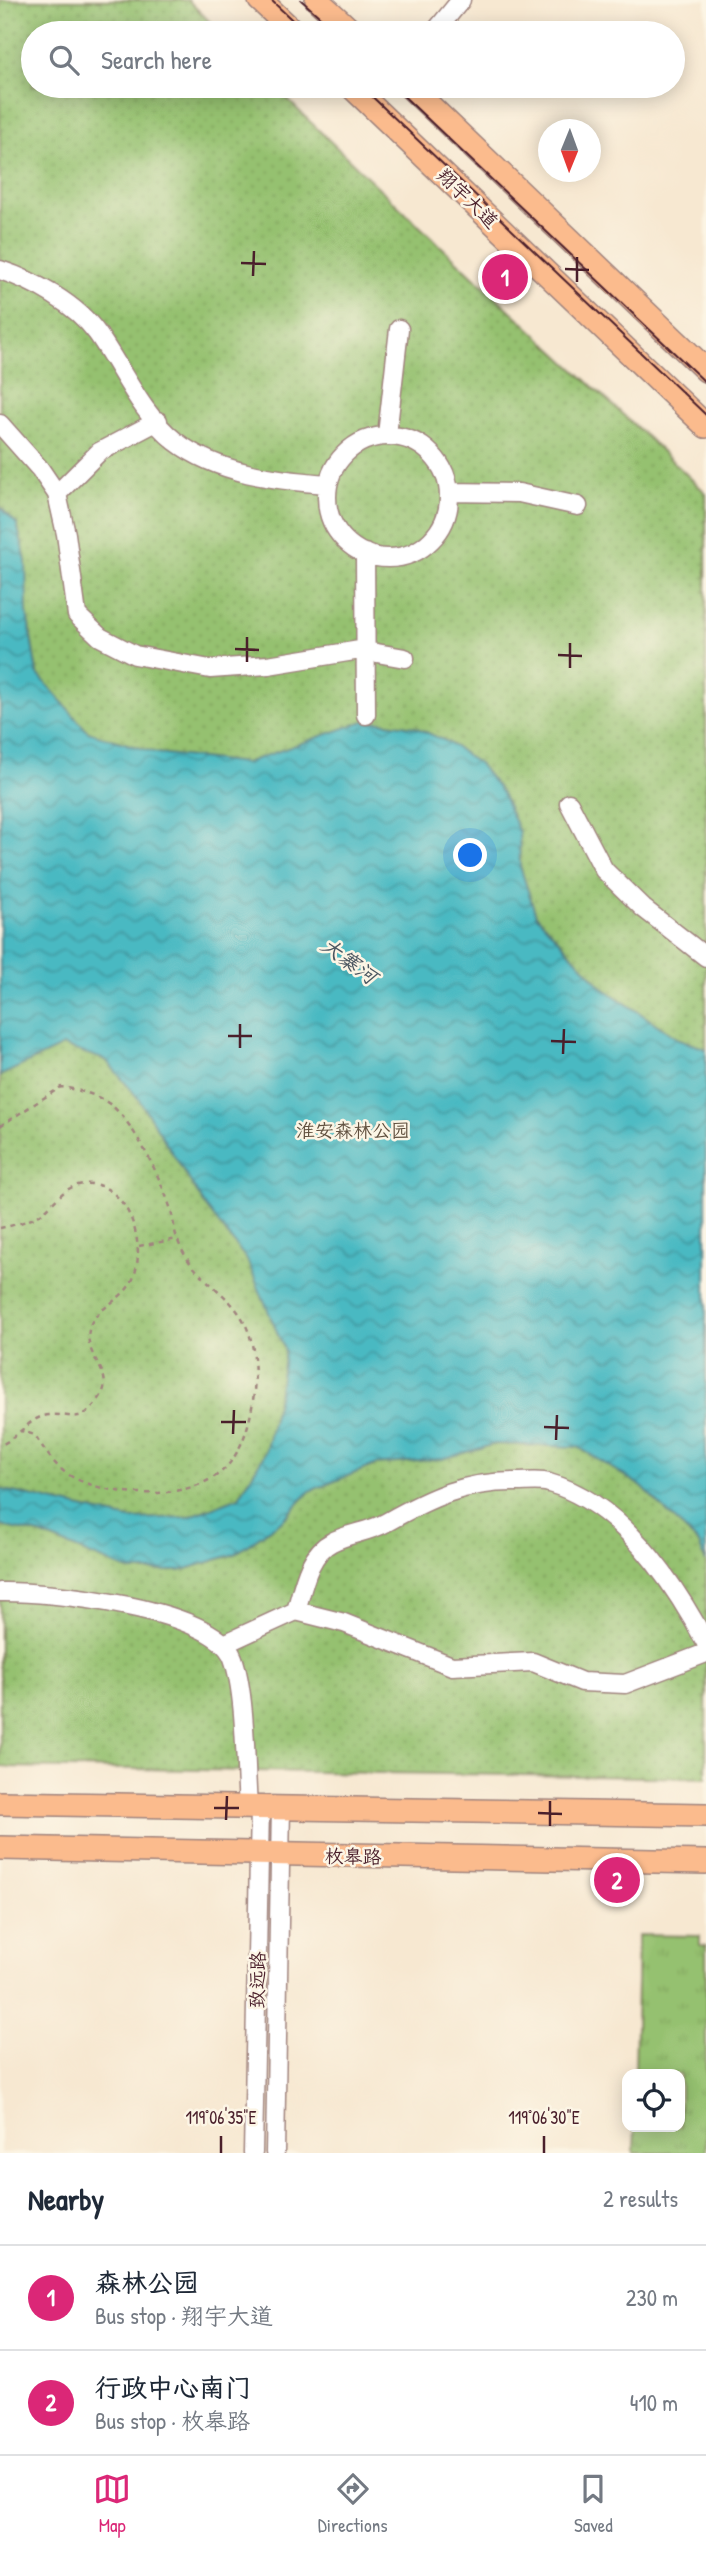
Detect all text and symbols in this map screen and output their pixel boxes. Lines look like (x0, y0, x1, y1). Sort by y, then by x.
search box (21, 21, 685, 98)
icon: search (45, 41, 83, 79)
text: Search here (101, 42, 212, 77)
north arrow (538, 119, 601, 182)
street label: 翔宇大道 (432, 162, 504, 234)
pin: 1 (482, 251, 528, 303)
your location (453, 838, 487, 872)
water label: 大寨河 (315, 930, 386, 993)
park label: 淮安森林公园 (296, 1117, 410, 1143)
street label: 枚皋路 (324, 1843, 382, 1869)
pin: 2 (594, 1854, 640, 1906)
street label: 致远路 (244, 1951, 270, 2009)
map controls (622, 2069, 685, 2132)
button: locate (622, 2069, 685, 2132)
text: 119°06'35"E (185, 2105, 257, 2130)
text: 119°06'30"E (508, 2105, 580, 2130)
text: Nearby (28, 2179, 104, 2219)
text: 2 results (603, 2183, 678, 2214)
text: 森林公园 (95, 2265, 199, 2300)
text: 1 (47, 2282, 55, 2313)
text: 230 m (626, 2282, 678, 2313)
text: Bus stop · 翔宇大道 (95, 2300, 273, 2331)
text: 行政中心南门 (95, 2370, 251, 2405)
text: 2 (46, 2387, 56, 2418)
text: 410 m (630, 2387, 678, 2418)
text: Bus stop · 枚皋路 (95, 2405, 250, 2436)
tab: Map (93, 2470, 131, 2538)
tab: Directions (318, 2470, 388, 2538)
tab: Saved (574, 2470, 613, 2538)

